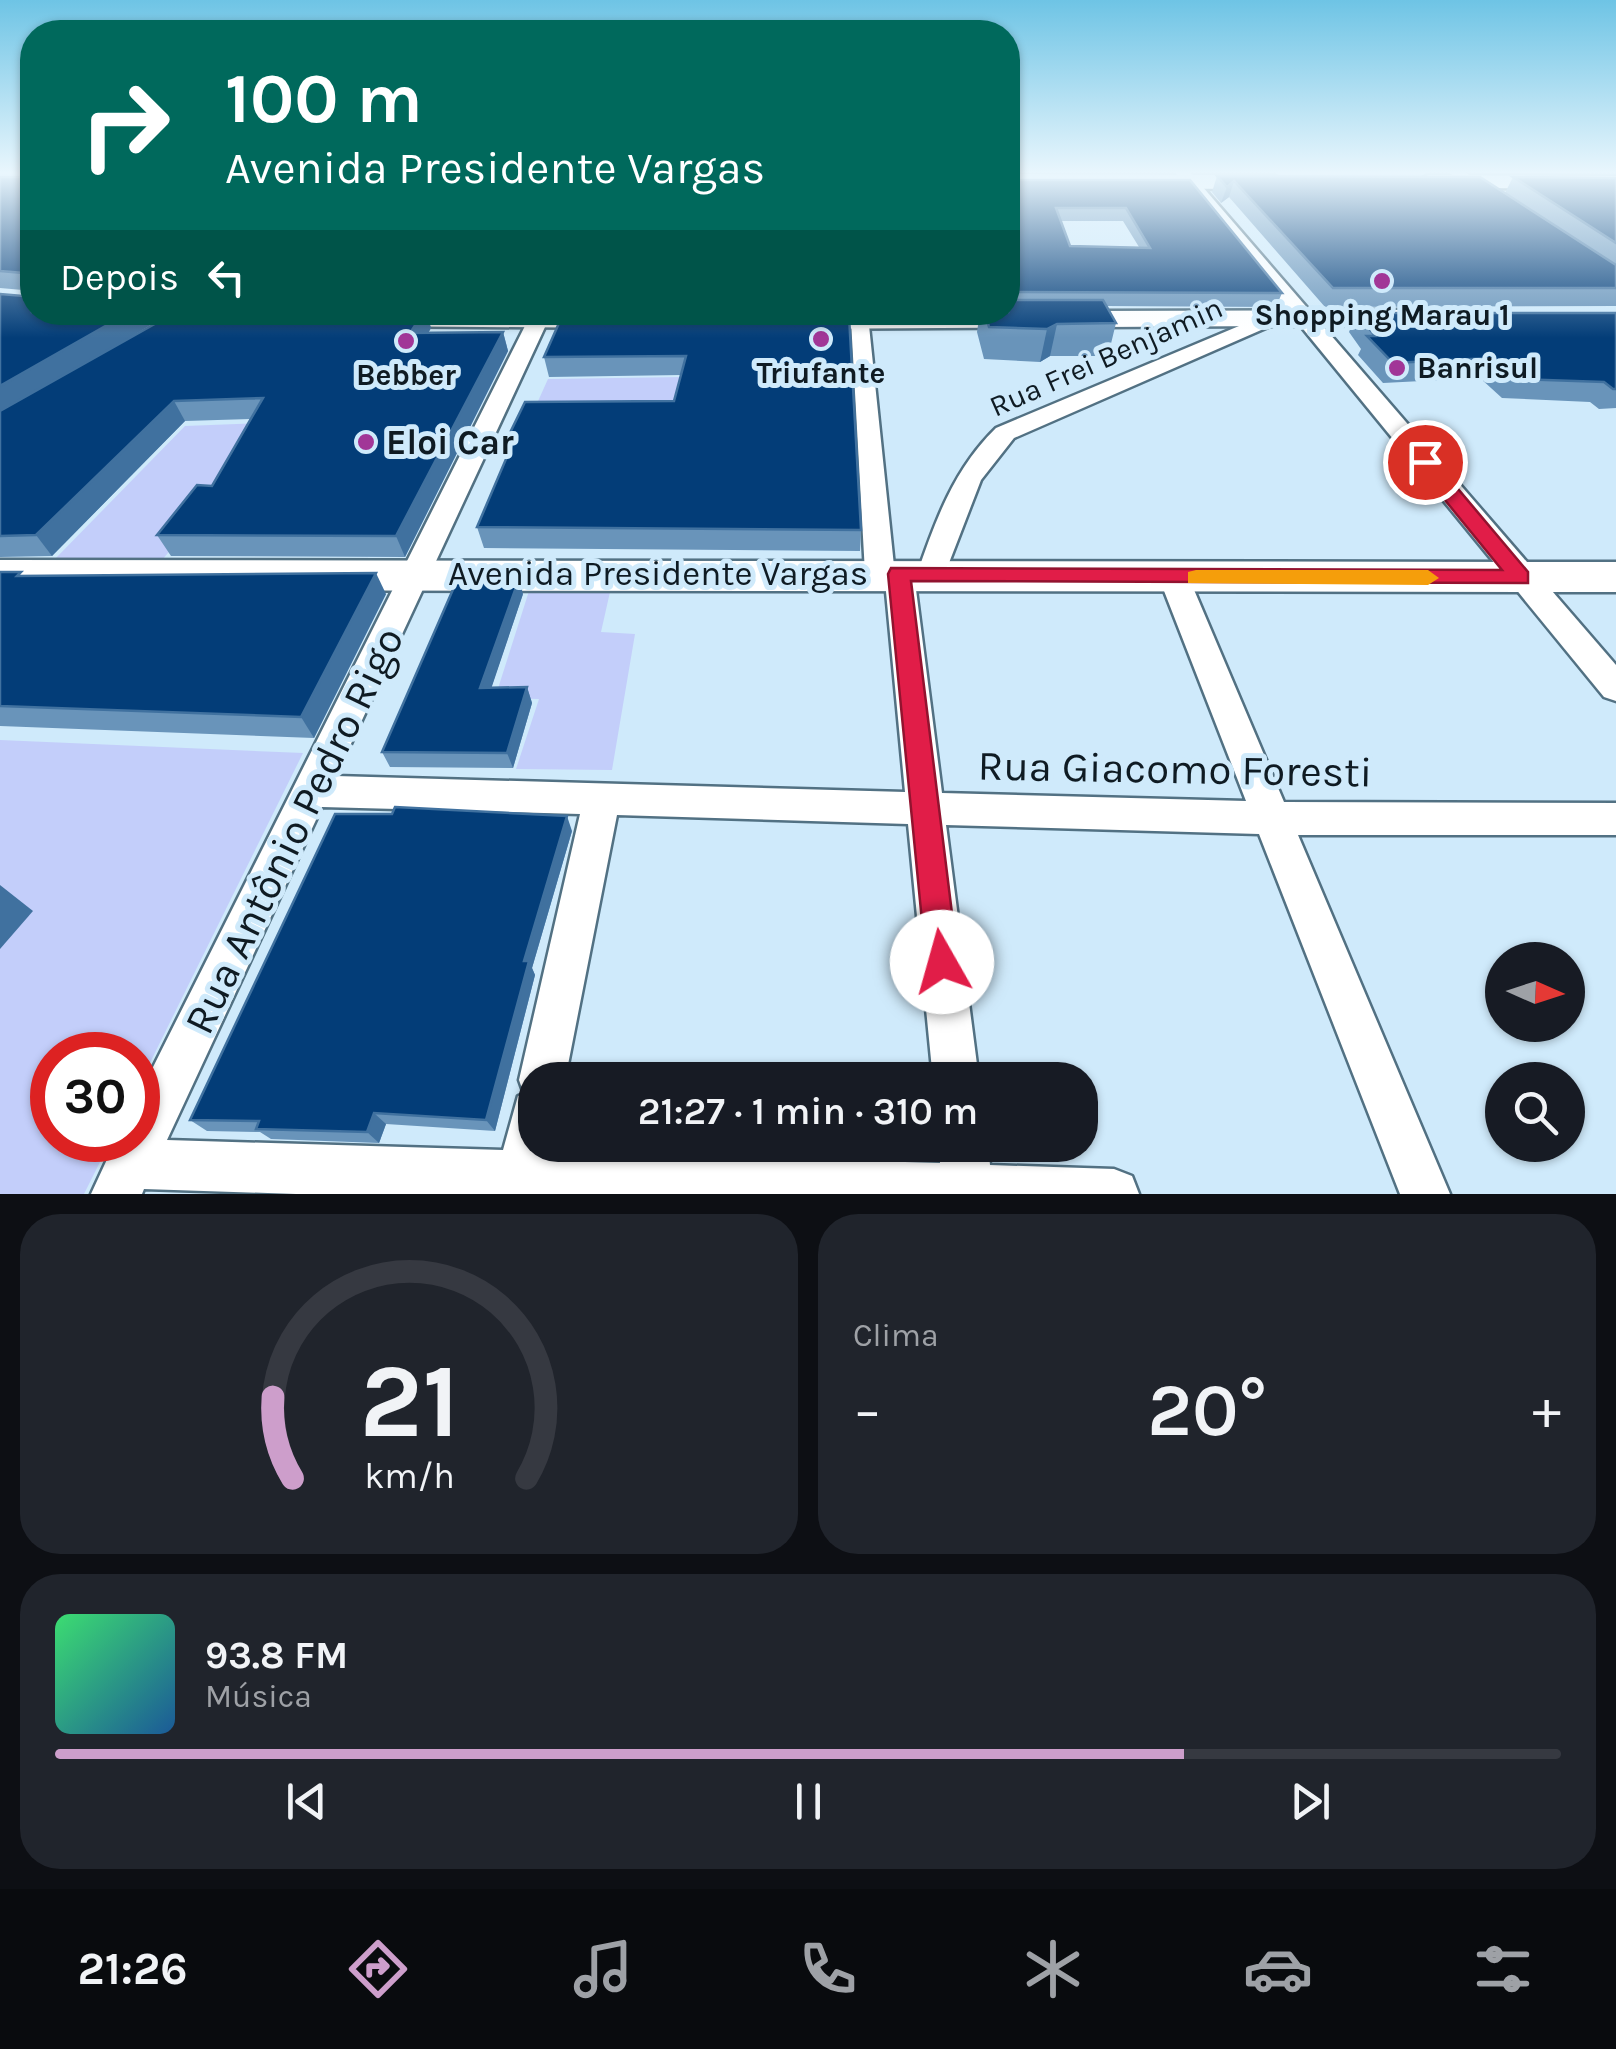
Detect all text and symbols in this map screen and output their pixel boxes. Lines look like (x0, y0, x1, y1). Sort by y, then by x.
text: 100 m (225, 58, 423, 140)
icon: right (60, 60, 190, 190)
text: Avenida Presidente Vargas (225, 142, 765, 194)
icon: left (199, 250, 254, 305)
text: Depois (60, 255, 179, 300)
marker: Shopping Marau 1 (1371, 270, 1393, 292)
street label: Rua Frei Benjamin (984, 289, 1228, 425)
place label: Shopping Marau 1 (1254, 297, 1510, 333)
marker: Triufante (810, 328, 832, 350)
marker: Bebber (395, 330, 417, 352)
place label: Banrisul (1417, 350, 1538, 386)
place label: Triufante (757, 355, 885, 391)
place label: Bebber (356, 357, 456, 393)
marker: Banrisul (1386, 357, 1408, 379)
pin (1383, 420, 1468, 505)
place label: Eloi Car (386, 422, 514, 463)
marker: Eloi Car (355, 431, 377, 453)
icon: arrive (1398, 435, 1453, 490)
street label: Avenida Presidente Vargas (448, 553, 868, 594)
street label: Rua Antônio Pedro Rigo (174, 619, 414, 1042)
street label: Rua Giacomo Foresti (977, 741, 1373, 797)
position arrow (890, 910, 994, 1014)
north arrow (1485, 942, 1585, 1042)
map controls (1485, 942, 1585, 1162)
speed limit sign: 30 (30, 1032, 160, 1162)
button: search (1485, 1062, 1585, 1162)
text: 21:27 · 1 min · 310 m (638, 1089, 978, 1134)
text: Clima (853, 1317, 939, 1354)
text: 21 (359, 1341, 459, 1462)
text: 20° (1147, 1366, 1267, 1454)
text: − (853, 1378, 882, 1442)
text: + (1532, 1378, 1561, 1442)
text: km/h (364, 1455, 454, 1497)
text: 93.8 FM (205, 1633, 348, 1678)
text: Música (205, 1678, 312, 1715)
icon: previous (279, 1774, 334, 1829)
icon: pause (781, 1774, 836, 1829)
icon: next (1283, 1774, 1338, 1829)
icon: directions (343, 1934, 413, 2004)
icon: music (568, 1934, 638, 2004)
icon: phone (793, 1934, 863, 2004)
icon: climate (1018, 1934, 1088, 2004)
icon: car (1243, 1934, 1313, 2004)
icon: filters (1468, 1934, 1538, 2004)
text: 21:26 (78, 1943, 188, 1995)

